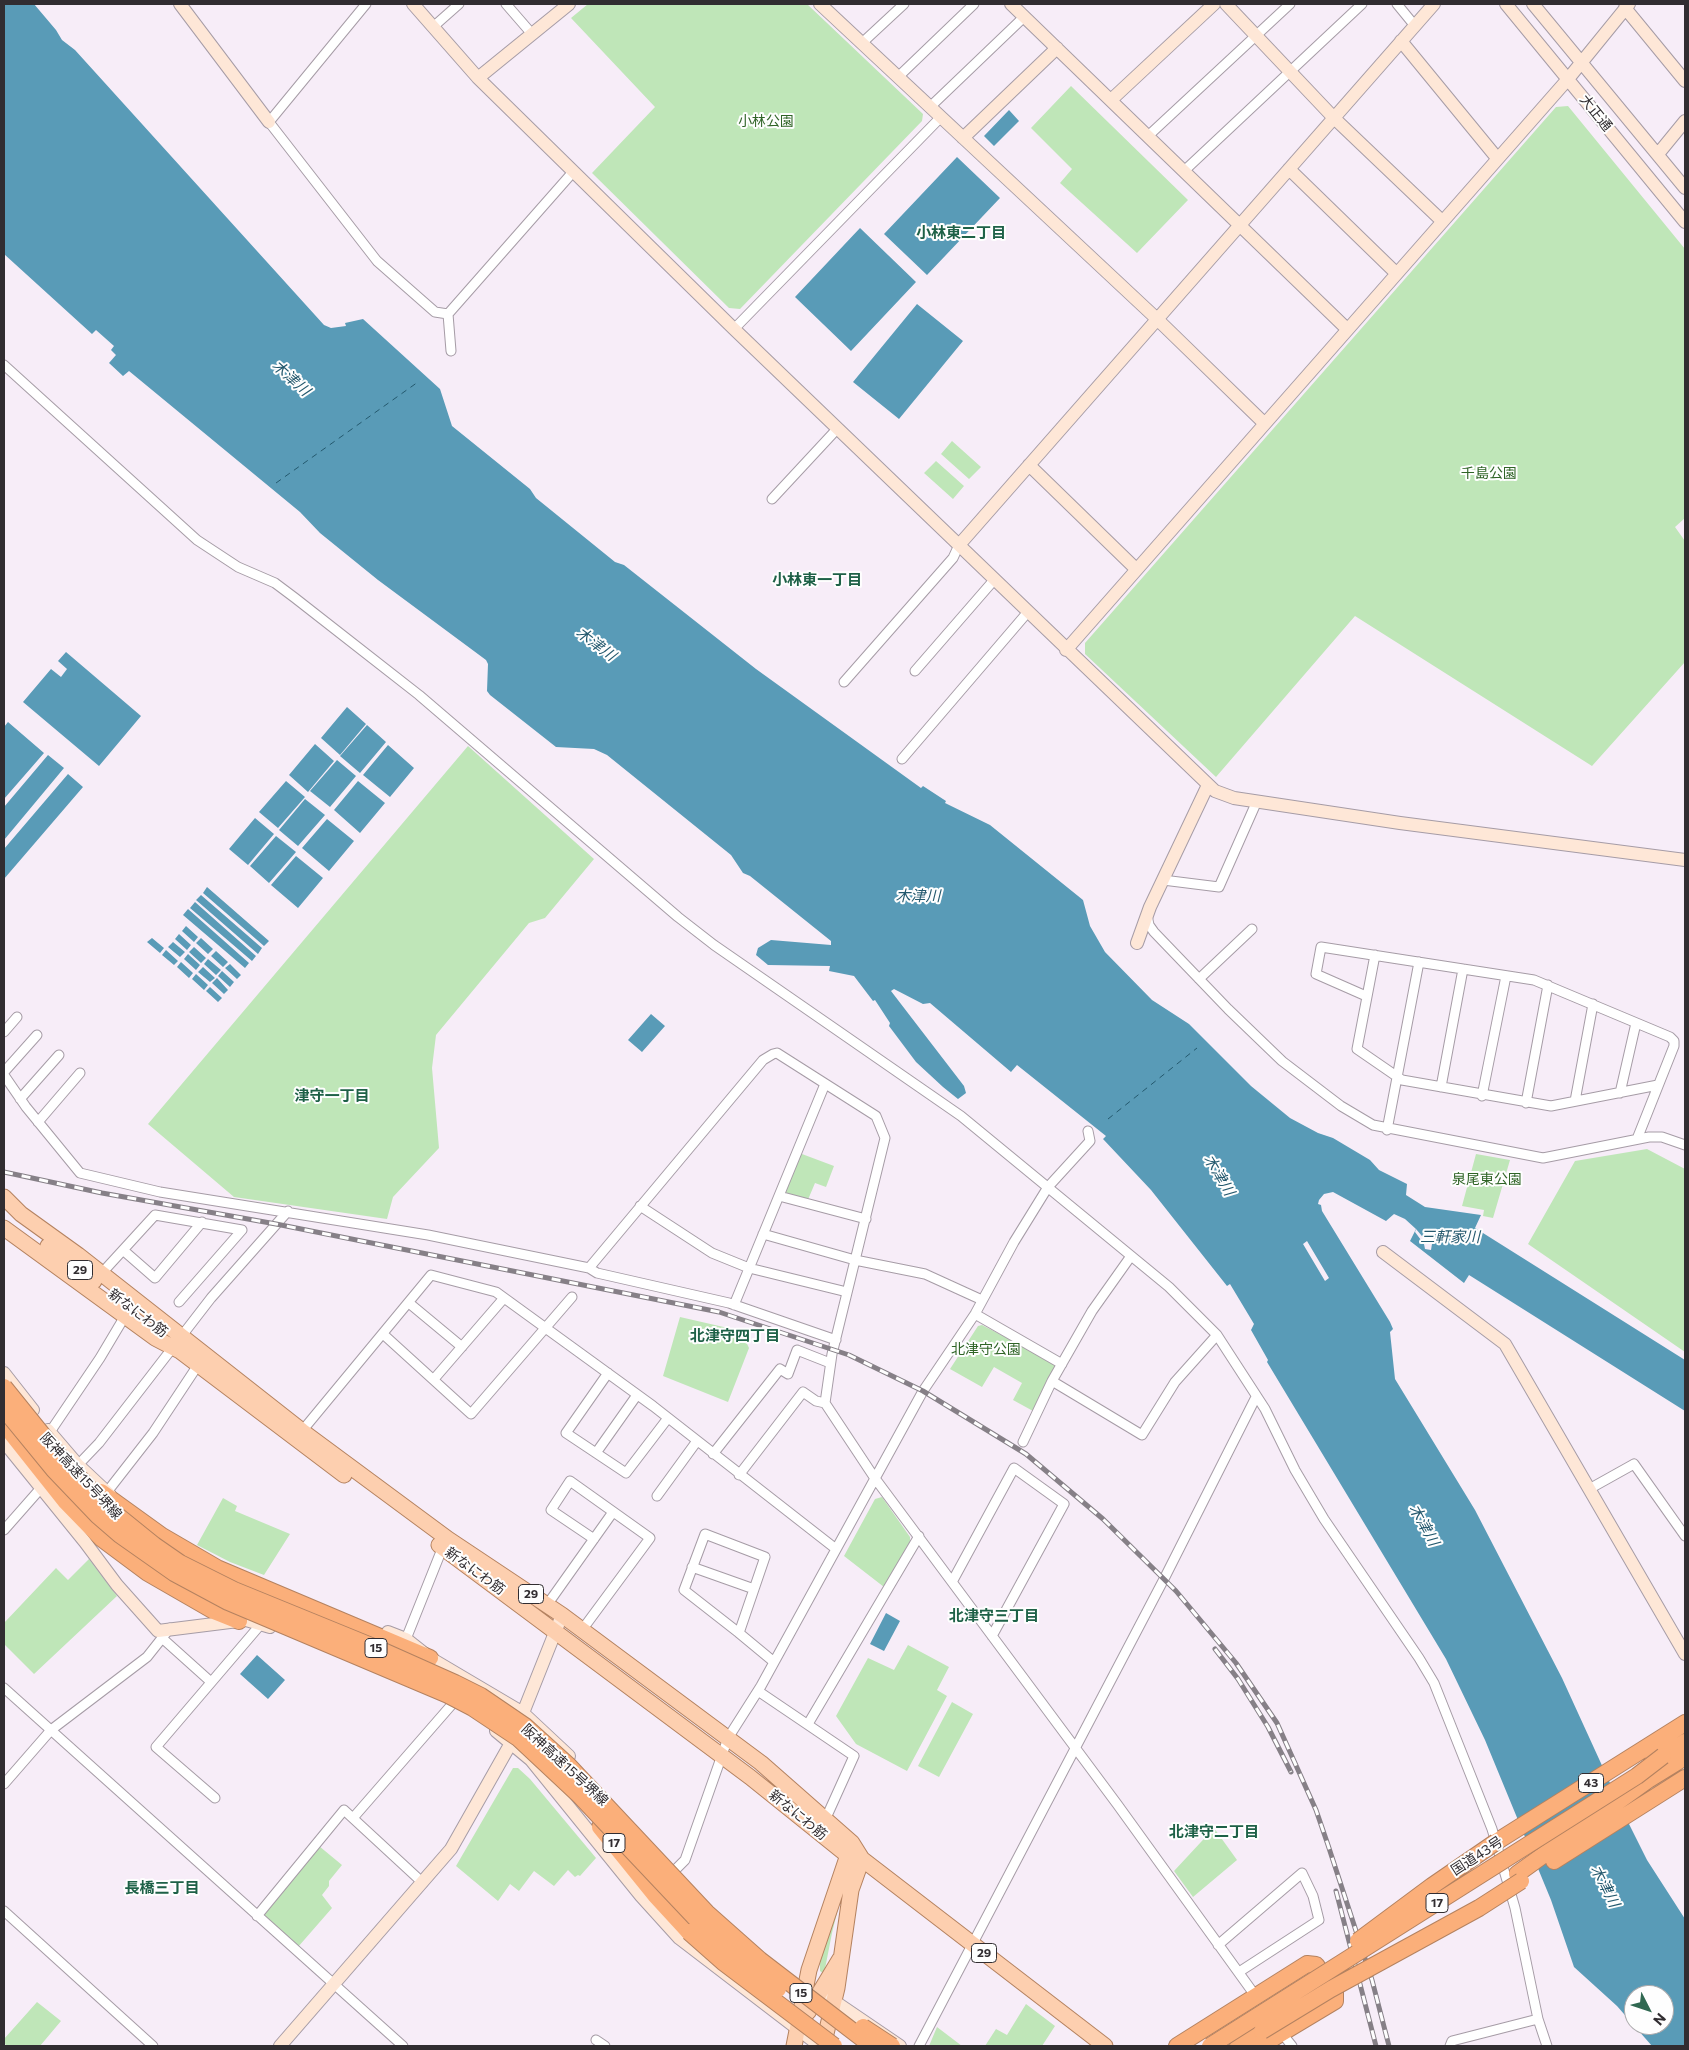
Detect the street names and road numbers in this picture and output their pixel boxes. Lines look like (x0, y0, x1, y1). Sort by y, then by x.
street label: 大正通 (1576, 91, 1616, 135)
road number: 29 (68, 1260, 92, 1280)
street label: 新なにわ筋 (105, 1285, 171, 1341)
street label: 阪神高速15号堺線 (37, 1429, 125, 1523)
street label: 新なにわ筋 (442, 1544, 508, 1598)
road number: 29 (518, 1585, 544, 1604)
road number: 15 (365, 1639, 387, 1658)
street label: 阪神高速15号堺線 (518, 1721, 612, 1809)
road number: 43 (1578, 1774, 1604, 1792)
street label: 新なにわ筋 (766, 1786, 830, 1844)
street label: 国道43号 (1448, 1833, 1506, 1879)
road number: 17 (603, 1834, 625, 1852)
road number: 17 (1426, 1894, 1448, 1912)
road number: 29 (972, 1944, 996, 1962)
road number: 15 (790, 1984, 812, 2002)

